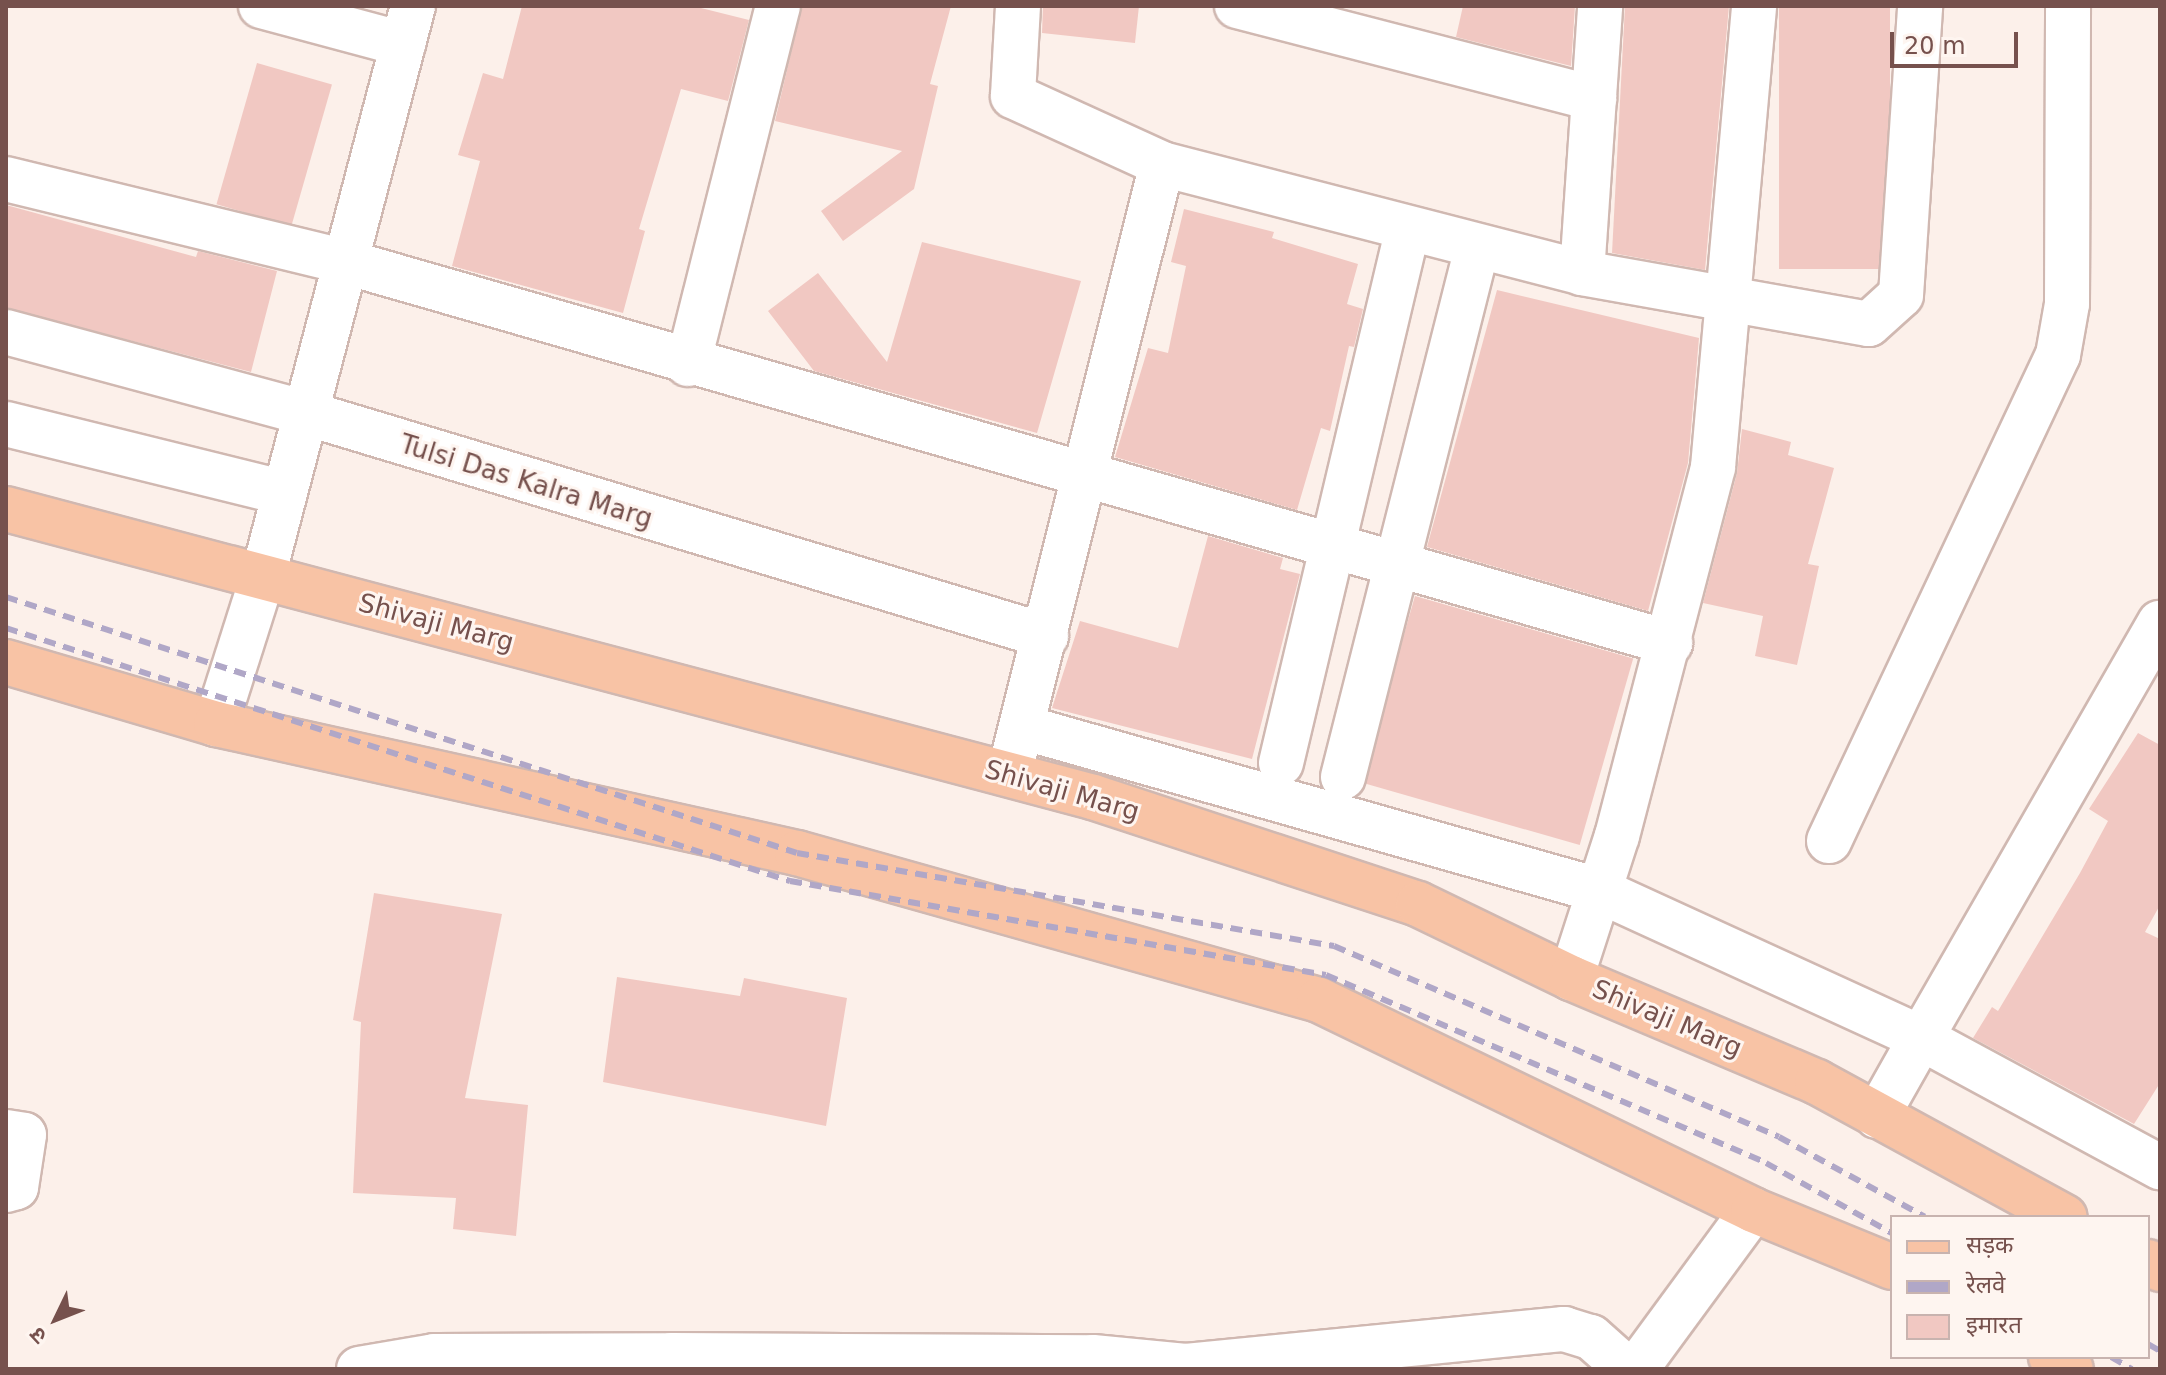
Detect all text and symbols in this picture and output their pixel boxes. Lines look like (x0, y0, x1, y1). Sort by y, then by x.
scale bar (1894, 16, 2022, 66)
text: 20 m (1904, 32, 1966, 60)
street label: Tulsi Das Kalra Marg (396, 429, 656, 535)
street label: Shivaji Marg (355, 587, 517, 659)
street label: Shivaji Marg (981, 754, 1143, 828)
street label: Shivaji Marg (1588, 974, 1746, 1064)
legend (1890, 1215, 2150, 1359)
text: सड़क (1966, 1231, 2014, 1259)
text: रेलवे (1966, 1271, 2005, 1299)
north arrow (16, 1279, 96, 1359)
text: इमारत (1966, 1311, 2022, 1339)
text: उ (25, 1322, 52, 1349)

